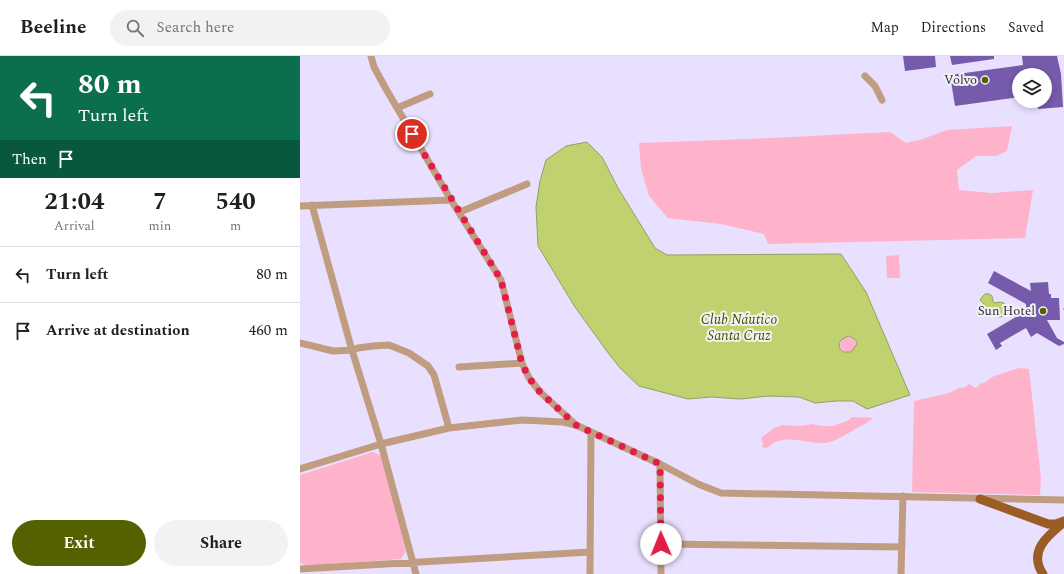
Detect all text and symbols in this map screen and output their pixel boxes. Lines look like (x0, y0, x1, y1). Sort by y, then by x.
search box (110, 10, 390, 46)
text: Beeline (20, 13, 86, 42)
text: Search here (156, 16, 234, 39)
icon: search (124, 17, 146, 39)
text: Map (871, 17, 899, 38)
text: Directions (921, 17, 986, 38)
text: Saved (1008, 17, 1044, 38)
text: 80 m (78, 63, 142, 106)
map controls (1012, 68, 1052, 108)
button: layers (1012, 68, 1052, 108)
place label: Volvo (944, 70, 977, 90)
icon: left (12, 72, 64, 124)
marker: Volvo (980, 75, 990, 85)
text: Turn left (78, 102, 149, 129)
pin (395, 117, 429, 151)
icon: arrive (401, 123, 423, 145)
text: Then (12, 148, 47, 171)
icon: arrive (55, 148, 77, 170)
text: 21:04 (44, 184, 104, 220)
text: 7 (153, 184, 167, 220)
text: 540 (215, 184, 256, 220)
text: Arrival (54, 216, 95, 236)
text: min (149, 216, 171, 236)
text: m (230, 216, 241, 236)
text: Turn left (46, 263, 108, 286)
text: 80 m (256, 263, 288, 286)
icon: left (12, 264, 34, 286)
place label: Sun Hotel (978, 301, 1035, 321)
marker: Sun Hotel (1038, 306, 1048, 316)
water label: Club Náutico Santa Cruz (701, 309, 777, 346)
text: Arrive at destination (46, 319, 190, 342)
text: 460 m (249, 319, 288, 342)
icon: arrive (12, 320, 34, 342)
button: Exit (12, 520, 146, 566)
button: Share (154, 520, 288, 566)
position arrow (640, 523, 682, 565)

